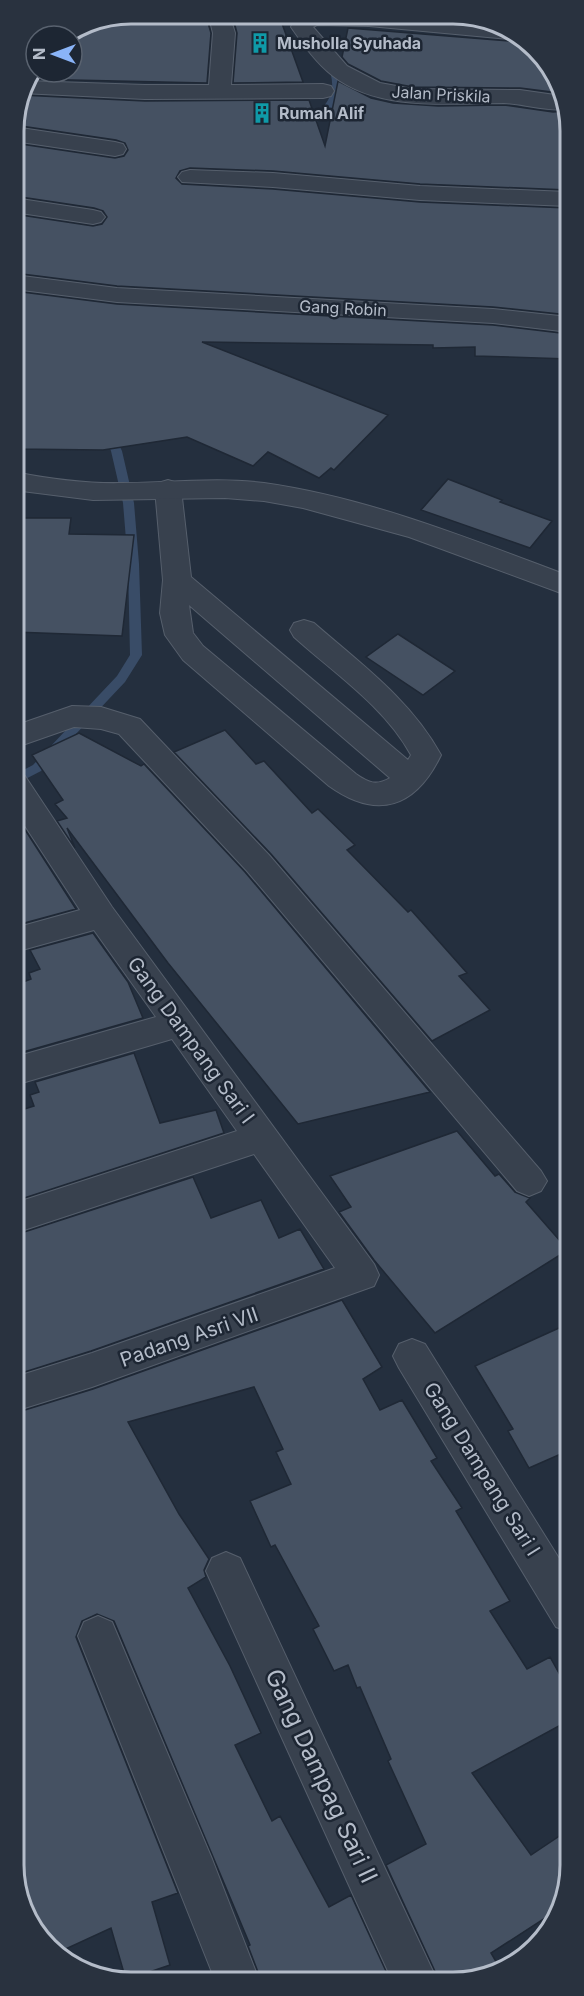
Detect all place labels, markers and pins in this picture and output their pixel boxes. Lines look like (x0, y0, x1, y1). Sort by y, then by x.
building icon: Musholla Syuhada (248, 31, 272, 55)
place label: Musholla Syuhada (277, 33, 421, 53)
building icon: Rumah Alif (250, 101, 274, 125)
place label: Rumah Alif (279, 103, 365, 123)

